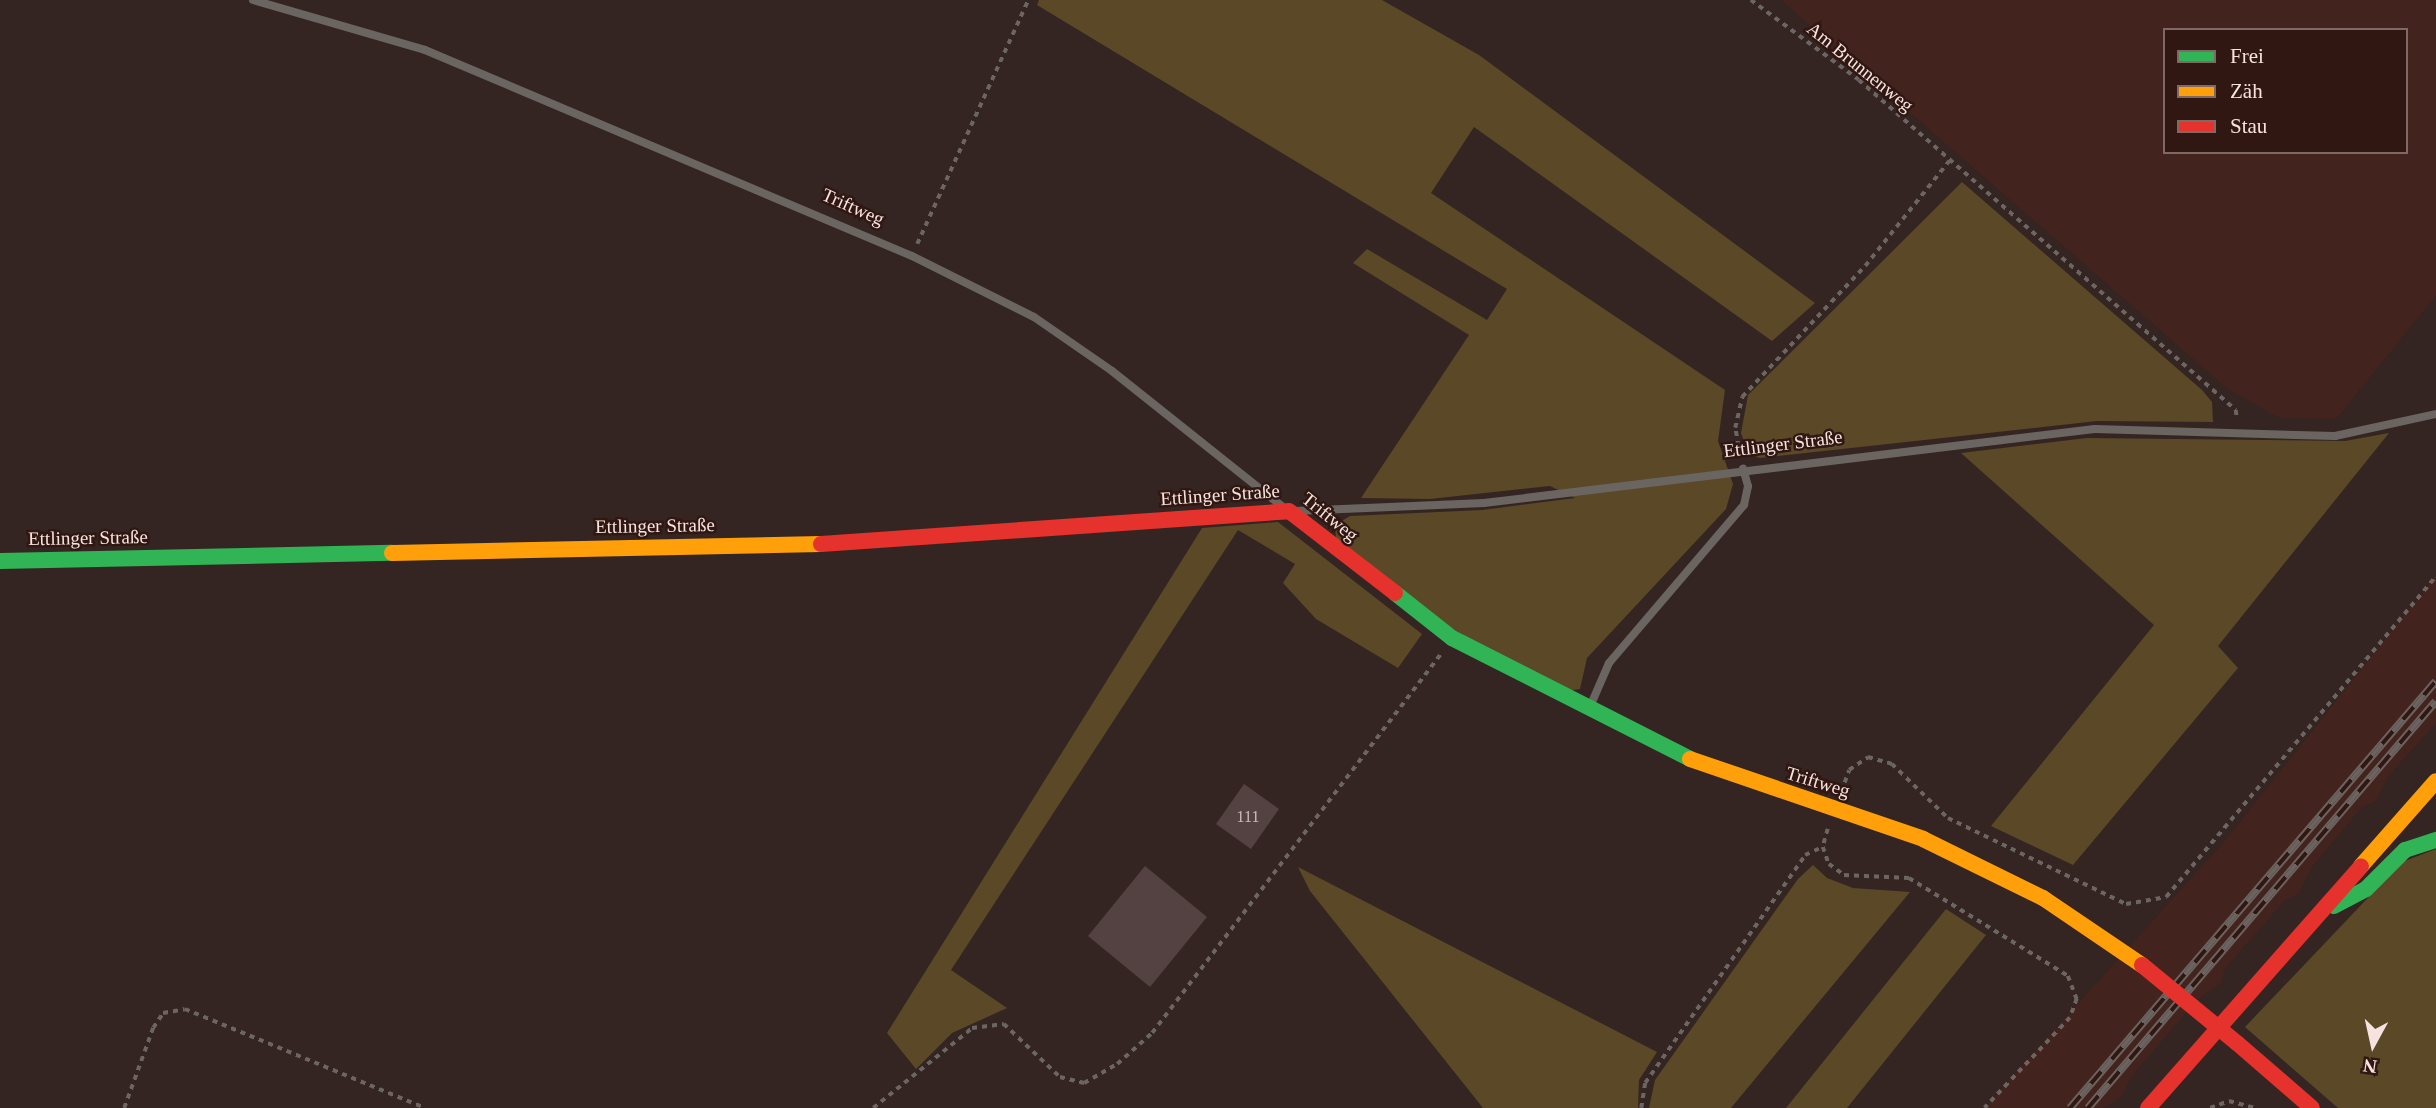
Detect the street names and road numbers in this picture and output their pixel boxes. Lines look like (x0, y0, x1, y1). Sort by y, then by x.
street label: Am Brunnenweg (1802, 17, 1918, 117)
street label: Triftweg (818, 183, 888, 231)
street label: Ettlinger Straße (1722, 425, 1844, 463)
street label: Ettlinger Straße (1159, 479, 1281, 511)
street label: Triftweg (1297, 487, 1363, 547)
street label: Ettlinger Straße (595, 514, 715, 538)
street label: Ettlinger Straße (28, 526, 148, 550)
street label: Triftweg (1783, 761, 1853, 803)

